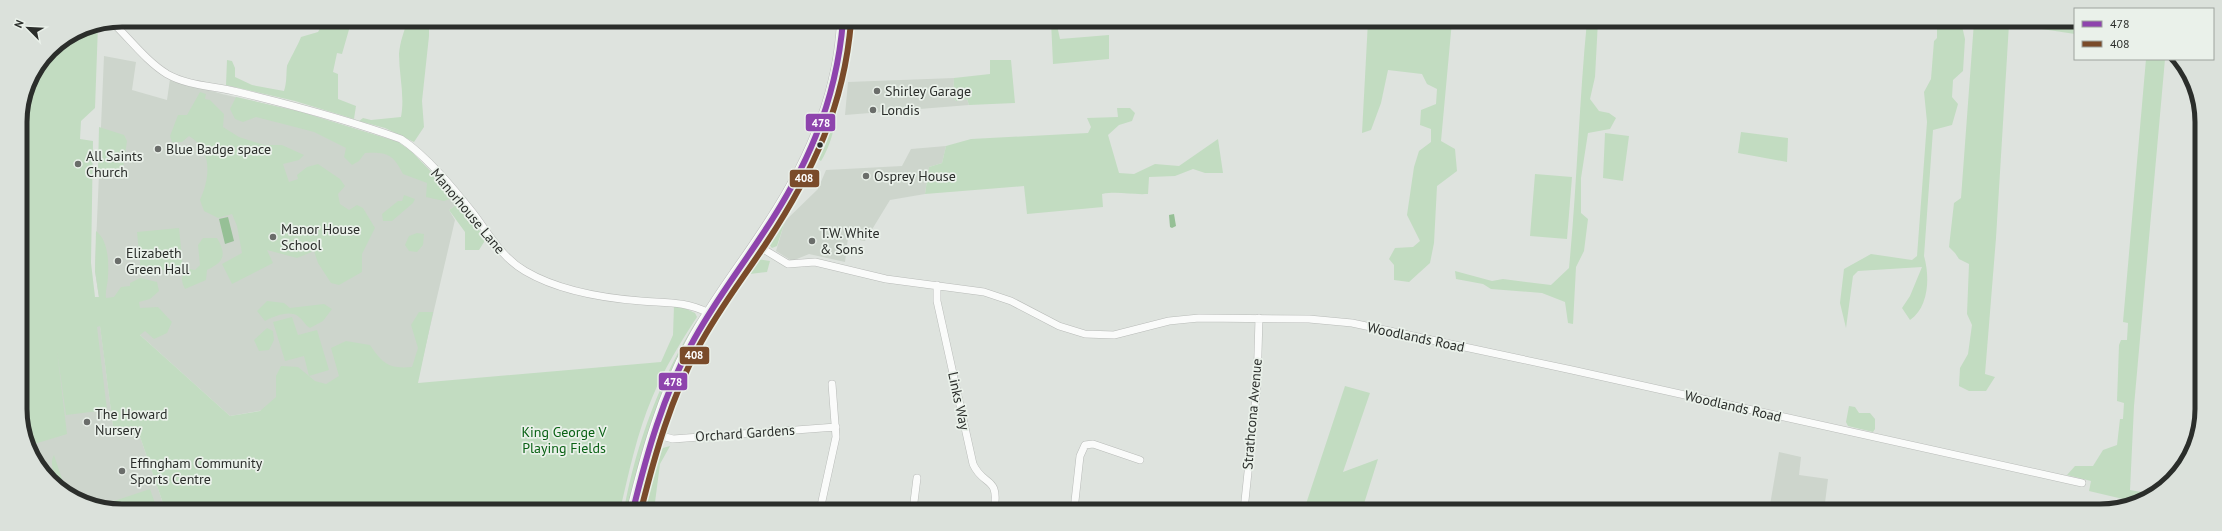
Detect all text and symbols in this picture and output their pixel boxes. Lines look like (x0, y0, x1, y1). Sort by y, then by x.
north arrow (8, 8, 48, 48)
legend (2074, 8, 2214, 60)
text: 478 (2110, 16, 2130, 31)
text: N (11, 18, 27, 30)
text: 408 (2110, 36, 2130, 51)
place label: Shirley Garage (885, 82, 971, 100)
marker: Shirley Garage (872, 86, 882, 96)
place label: Londis (881, 101, 920, 119)
marker: Londis (868, 105, 878, 115)
line badge: 478 (805, 113, 836, 132)
text: 478 (812, 116, 830, 130)
place label: Blue Badge space (166, 140, 271, 158)
unlabelled marker (815, 140, 825, 150)
marker: Blue Badge space (153, 144, 163, 154)
place label: All Saints Church (86, 147, 143, 181)
marker: All Saints Church (73, 159, 83, 169)
street label: Manorhouse Lane (427, 165, 509, 257)
place label: Osprey House (874, 167, 956, 185)
line badge: 408 (789, 169, 820, 188)
text: 408 (795, 171, 813, 185)
marker: Osprey House (861, 171, 871, 181)
place label: Manor House School (281, 220, 360, 254)
place label: T.W. White & Sons (820, 224, 880, 258)
marker: Manor House School (268, 232, 278, 242)
marker: T.W. White & Sons (807, 236, 817, 246)
place label: Elizabeth Green Hall (126, 244, 189, 278)
marker: Elizabeth Green Hall (113, 256, 123, 266)
street label: Woodlands Road (1366, 318, 1466, 356)
line badge: 408 (679, 346, 710, 365)
text: 408 (685, 348, 703, 362)
street label: Strathcona Avenue (1238, 358, 1266, 470)
street label: Links Way (944, 370, 974, 432)
line badge: 478 (658, 372, 688, 391)
text: 478 (664, 375, 682, 389)
street label: Woodlands Road (1683, 386, 1783, 426)
place label: The Howard Nursery (95, 405, 168, 439)
marker: The Howard Nursery (82, 417, 92, 427)
street label: Orchard Gardens (695, 421, 795, 445)
park label: King George V Playing Fields (522, 423, 606, 457)
place label: Effingham Community Sports Centre (130, 454, 263, 488)
marker: Effingham Community Sports Centre (117, 466, 127, 476)

